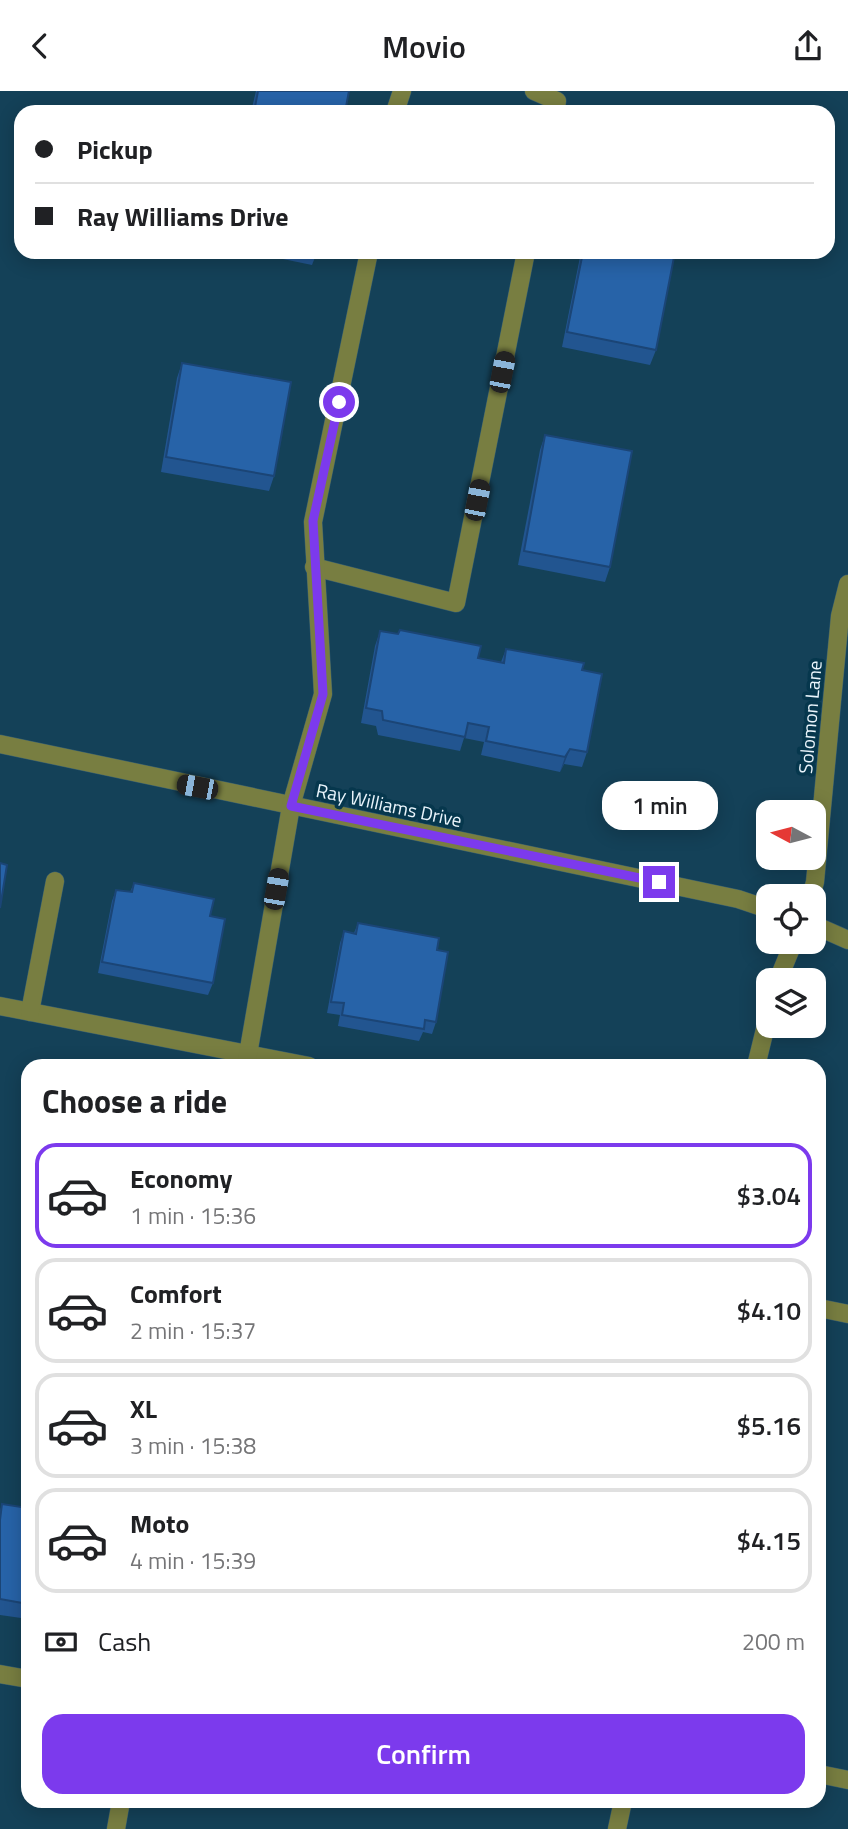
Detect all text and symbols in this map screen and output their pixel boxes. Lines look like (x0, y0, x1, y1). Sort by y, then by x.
text: Movio (382, 22, 466, 70)
icon: back (21, 27, 59, 65)
icon: share (789, 27, 827, 65)
text: Pickup (77, 130, 153, 169)
text: Ray Williams Drive (77, 197, 289, 236)
car (488, 349, 517, 395)
route start (323, 386, 355, 418)
car (463, 477, 492, 523)
street label: Solomon Lane (790, 659, 829, 775)
car (175, 773, 220, 801)
street label: Ray Williams Drive (314, 775, 465, 834)
callout: 1 min (601, 781, 717, 829)
text: 1 min (632, 788, 688, 823)
north arrow (756, 800, 826, 870)
map controls (756, 800, 826, 1038)
car (263, 866, 290, 912)
route end (643, 866, 675, 898)
button: locate (756, 884, 826, 954)
button: layers (756, 968, 826, 1038)
text: Choose a ride (42, 1077, 227, 1125)
text: Economy (130, 1159, 232, 1198)
icon: car (46, 1164, 109, 1227)
text: $3.04 (737, 1176, 801, 1215)
text: 1 min · 15:36 (130, 1198, 256, 1233)
text: Comfort (130, 1274, 222, 1313)
icon: car (46, 1279, 109, 1342)
text: $4.10 (737, 1291, 801, 1330)
text: 2 min · 15:37 (130, 1313, 256, 1348)
text: XL (130, 1389, 157, 1428)
icon: car (46, 1394, 109, 1457)
text: $5.16 (737, 1406, 801, 1445)
text: 3 min · 15:38 (130, 1428, 256, 1463)
text: Moto (130, 1504, 189, 1543)
icon: car (46, 1509, 109, 1572)
text: $4.15 (737, 1521, 801, 1560)
text: 4 min · 15:39 (130, 1543, 256, 1578)
text: Cash (98, 1622, 151, 1661)
icon: cash (42, 1623, 80, 1661)
text: 200 m (742, 1624, 805, 1659)
button: Confirm (42, 1714, 805, 1794)

